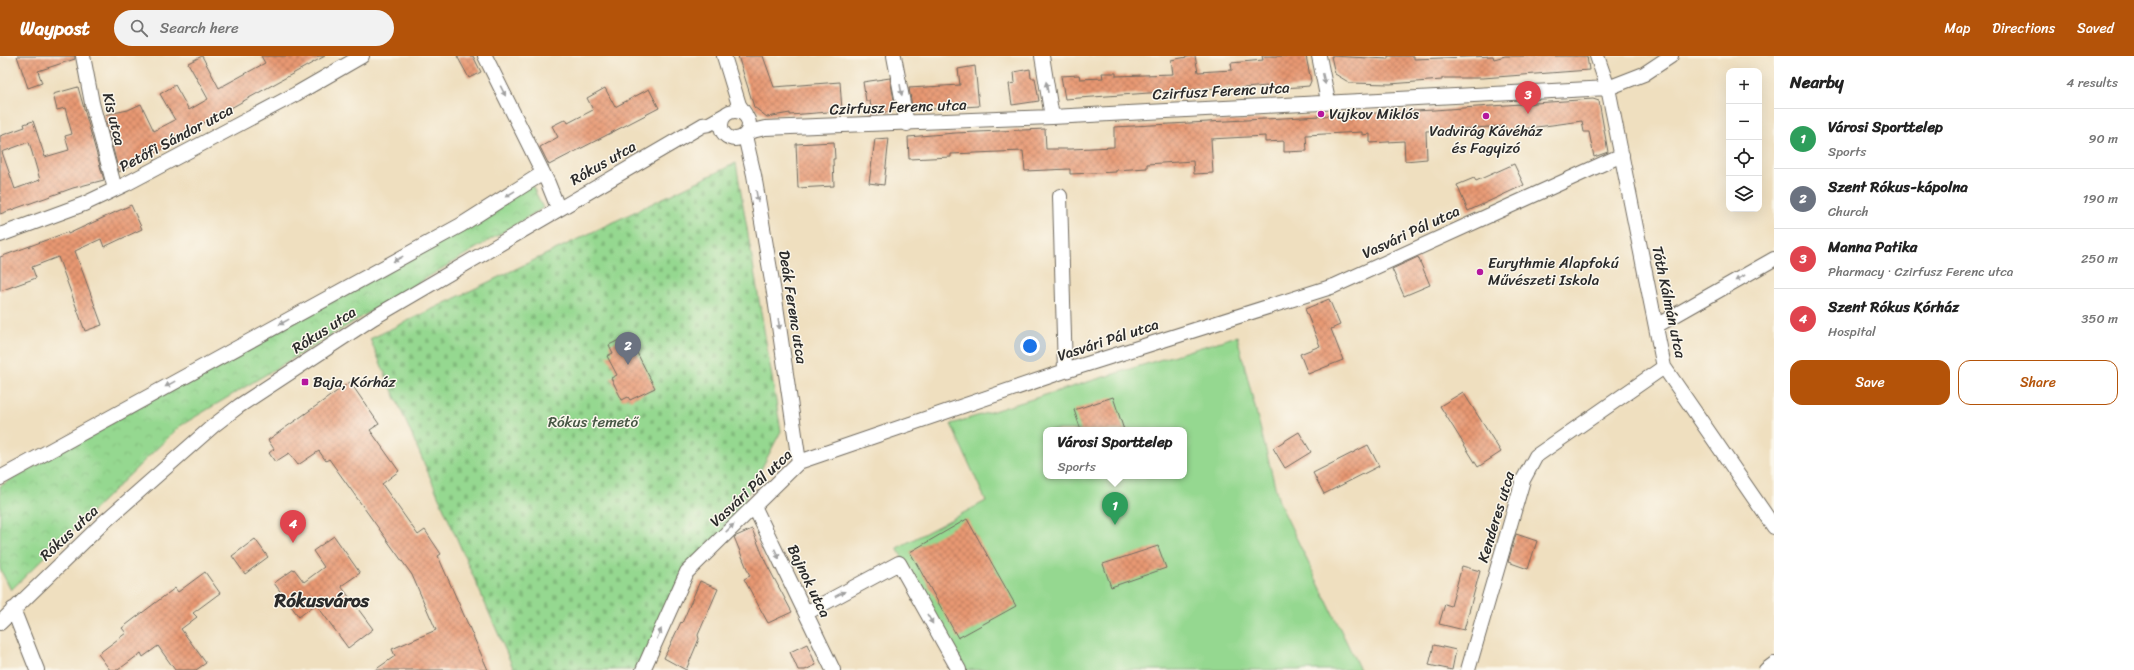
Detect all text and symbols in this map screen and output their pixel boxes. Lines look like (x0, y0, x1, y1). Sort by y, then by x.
search box (114, 10, 394, 46)
text: Waypost (20, 12, 90, 45)
text: Search here (160, 15, 239, 41)
text: Map (1944, 16, 1970, 41)
text: Directions (1992, 16, 2055, 41)
text: Saved (2077, 16, 2114, 41)
icon: search (128, 17, 150, 39)
text: Nearby (1790, 67, 1844, 97)
map controls (1726, 68, 1762, 212)
button: + (1726, 68, 1762, 104)
text: 4 results (2066, 71, 2118, 94)
one-way arrow (1322, 72, 1328, 85)
street label: Czirfusz Ferenc utca (1152, 74, 1291, 108)
one-way arrow (1044, 81, 1050, 93)
pin: 3 (1515, 81, 1541, 114)
one-way arrow (899, 84, 905, 96)
one-way arrow (500, 85, 506, 97)
street label: Kis utca (95, 90, 133, 149)
street label: Czirfusz Ferenc utca (829, 92, 967, 122)
street label: Petőfi Sándor utca (114, 97, 238, 179)
place label: Vujkov Miklós (1329, 101, 1420, 127)
button: − (1726, 104, 1762, 140)
marker: Vujkov Miklós (1316, 109, 1326, 119)
marker: Vadvirág Kávéház és Fagyizó (1481, 111, 1491, 121)
text: Városi Sporttelep (1828, 114, 1943, 140)
place label: Vadvirág Kávéház és Fagyizó (1429, 118, 1544, 161)
text: 1 (1800, 127, 1806, 150)
text: 90 m (2088, 127, 2118, 150)
street label: Rókus utca (565, 133, 641, 192)
button: locate (1726, 140, 1762, 176)
text: Sports (1828, 140, 1866, 163)
text: Szent Rókus-kápolna (1828, 174, 1968, 200)
button: layers (1726, 176, 1762, 212)
text: 2 (1799, 187, 1807, 210)
text: 190 m (2083, 187, 2118, 210)
one-way arrow (755, 189, 761, 202)
one-way arrow (504, 190, 516, 197)
street label: Vasvári Pál utca (1358, 198, 1465, 266)
text: Church (1828, 200, 1869, 223)
text: Manna Patika (1828, 234, 1917, 260)
street label: Tóth Kálmán utca (1644, 244, 1694, 361)
text: 3 (1799, 247, 1807, 270)
text: 250 m (2081, 247, 2118, 270)
street label: Deák Ferenc utca (771, 248, 815, 366)
place label: Eurythmie Alapfokú Művészeti Iskola (1488, 250, 1620, 293)
one-way arrow (392, 256, 404, 262)
text: Pharmacy · Czirfusz Ferenc utca (1828, 260, 2013, 283)
marker: Eurythmie Alapfokú Művészeti Iskola (1475, 267, 1485, 277)
one-way arrow (1734, 275, 1746, 282)
text: Szent Rókus Kórház (1828, 294, 1959, 320)
street label: Rókus utca (286, 299, 362, 361)
text: 4 (1799, 307, 1807, 330)
text: 350 m (2081, 307, 2118, 330)
street label: Vasvári Pál utca (1054, 311, 1163, 369)
one-way arrow (278, 318, 290, 325)
one-way arrow (776, 318, 782, 330)
text: Hospital (1828, 320, 1876, 343)
pin: 2 (615, 332, 641, 365)
your location (1020, 336, 1040, 356)
button: Save (1790, 360, 1950, 405)
button: Share (1958, 360, 2118, 405)
place label: Baja, Kórház (313, 369, 397, 395)
marker: Baja, Kórház (300, 377, 310, 387)
one-way arrow (164, 381, 176, 388)
park label: Rókus temető (548, 409, 639, 435)
popup (1043, 427, 1187, 479)
text: Városi Sporttelep (1057, 429, 1173, 455)
street label: Vasvári Pál utca (704, 442, 799, 533)
text: Sports (1057, 455, 1096, 478)
street label: Kenderes utca (1470, 468, 1522, 566)
pin: 1 (1102, 492, 1128, 525)
street label: Rókus utca (34, 498, 105, 567)
pin: 4 (280, 510, 306, 543)
one-way arrow (725, 524, 735, 533)
street label: Bajnok utca (780, 540, 838, 623)
one-way arrow (774, 548, 780, 560)
district label: Rókusváros (274, 584, 371, 617)
one-way arrow (834, 591, 846, 598)
one-way arrow (927, 613, 934, 624)
one-way arrow (656, 629, 662, 640)

